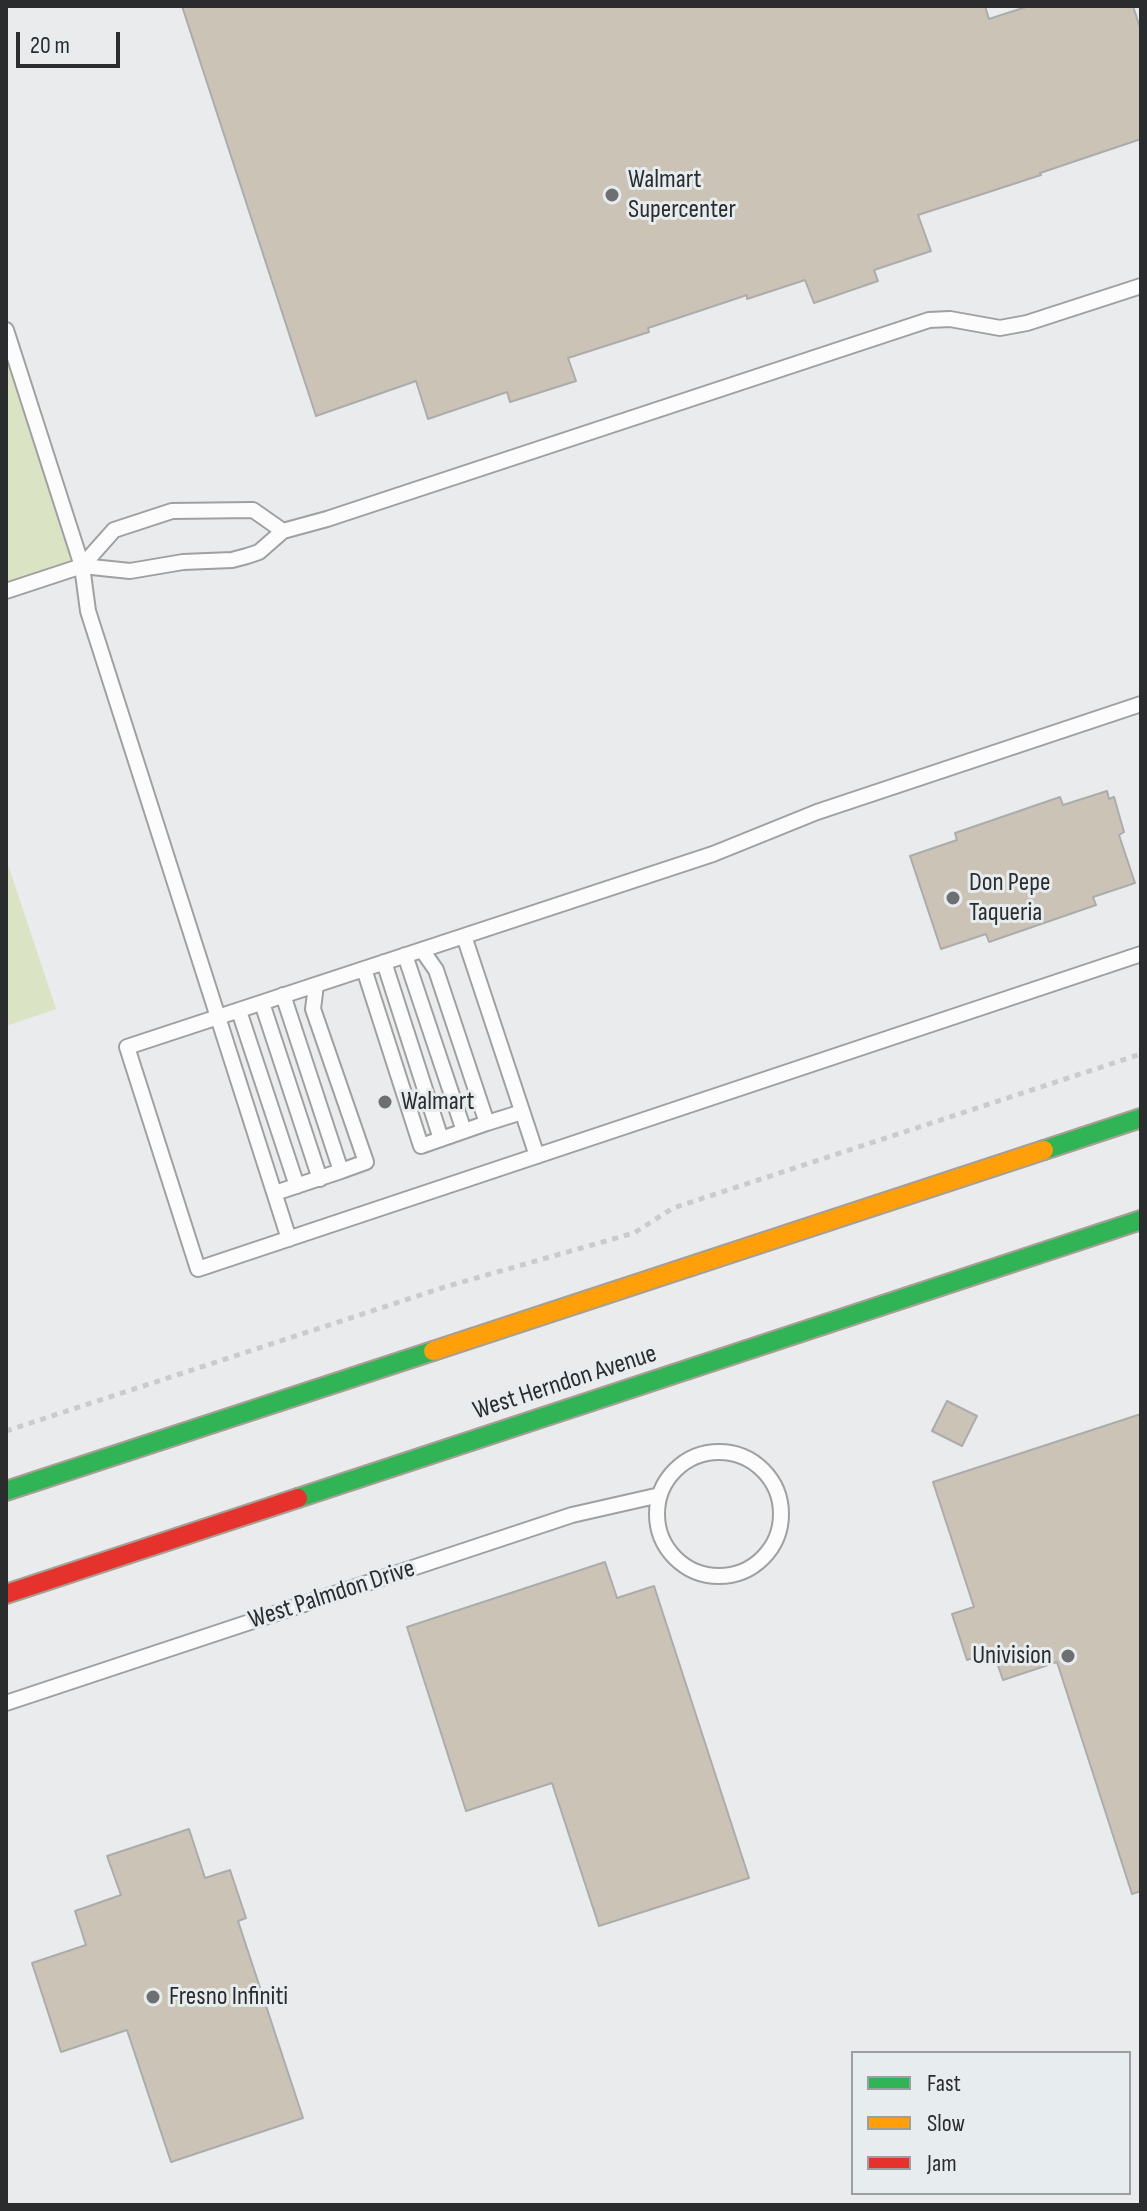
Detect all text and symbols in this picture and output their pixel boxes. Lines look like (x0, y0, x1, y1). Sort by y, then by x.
scale bar (20, 16, 124, 66)
text: 20 m (30, 31, 70, 60)
place label: Walmart Supercenter (628, 164, 736, 226)
marker: Walmart Supercenter (603, 186, 621, 204)
place label: Don Pepe Taqueria (969, 867, 1050, 928)
marker: Don Pepe Taqueria (944, 889, 962, 907)
place label: Walmart (401, 1086, 474, 1118)
marker: Walmart (376, 1093, 394, 1111)
street label: West Herndon Avenue (469, 1339, 661, 1427)
street label: West Palmdon Drive (245, 1553, 419, 1637)
place label: Univision (972, 1640, 1052, 1672)
marker: Univision (1059, 1647, 1077, 1665)
place label: Fresno Infiniti (169, 1981, 288, 2013)
marker: Fresno Infiniti (144, 1988, 162, 2006)
legend (851, 2051, 1131, 2195)
text: Fast (927, 2069, 961, 2098)
text: Slow (927, 2109, 965, 2138)
text: Jam (927, 2149, 957, 2178)

